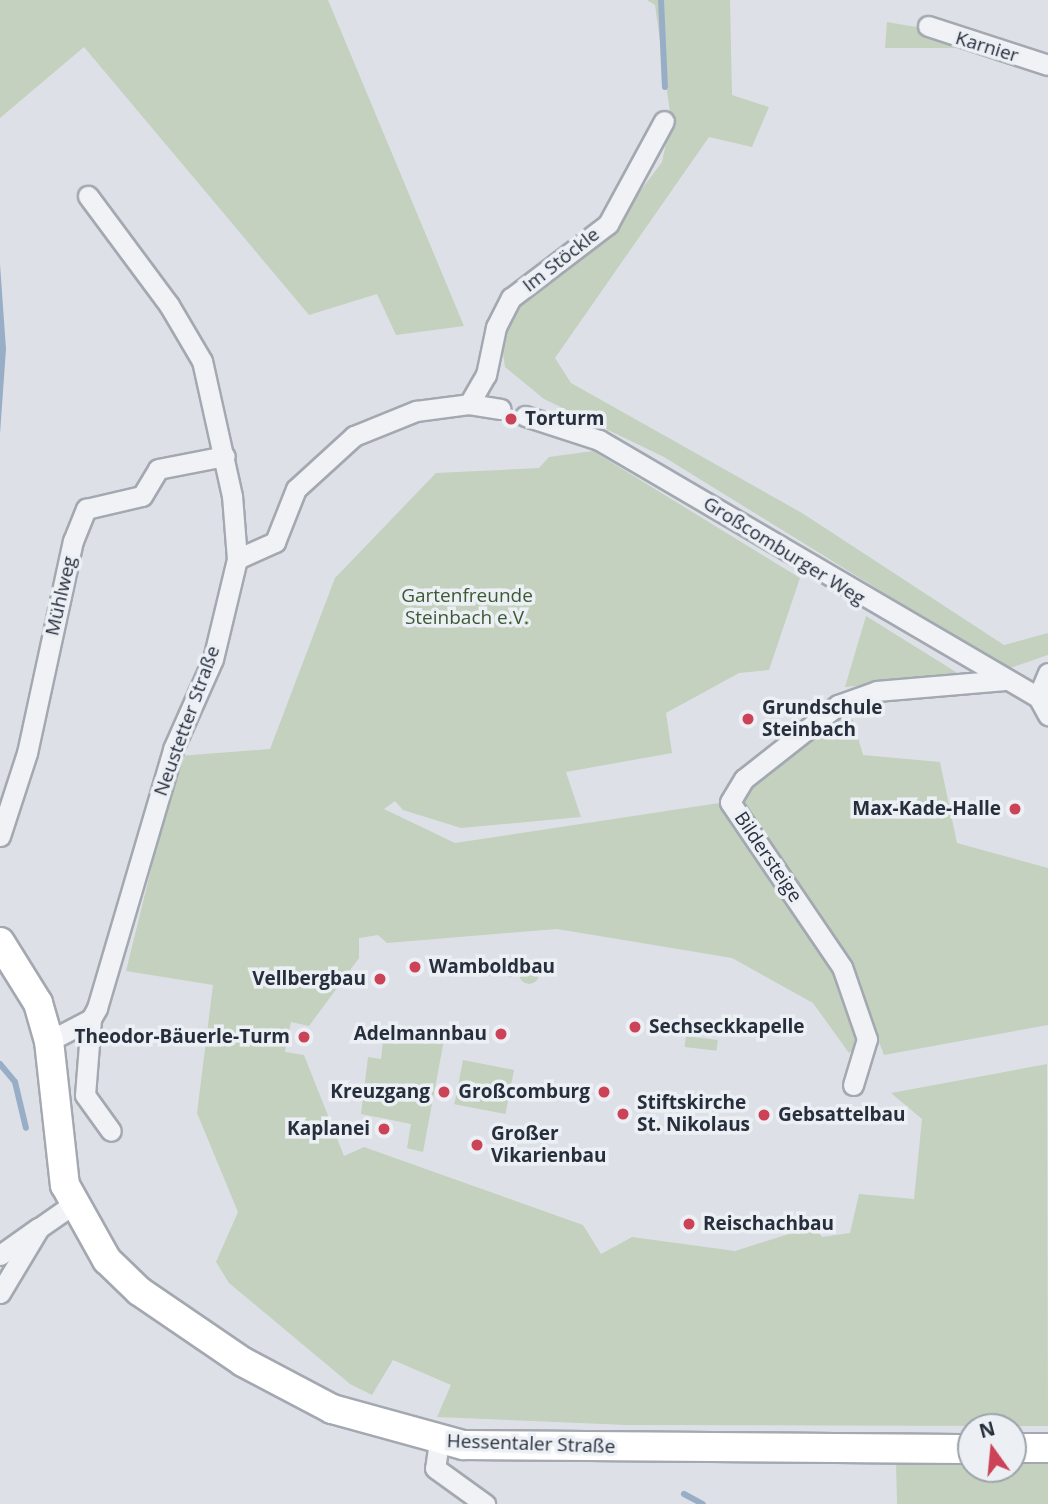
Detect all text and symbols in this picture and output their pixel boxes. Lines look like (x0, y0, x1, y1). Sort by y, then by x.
street label: Karnier (953, 27, 1021, 67)
street label: Im Stöckle (518, 223, 604, 297)
place label: Torturm (525, 408, 604, 430)
marker: Torturm (503, 411, 519, 427)
street label: Großcomburger Weg (699, 492, 869, 610)
street label: Mühlweg (41, 554, 81, 638)
park label: Gartenfreunde Steinbach e.V. (401, 585, 533, 629)
street label: Neustetter Straße (149, 643, 225, 799)
place label: Grundschule Steinbach (762, 697, 883, 741)
marker: Grundschule Steinbach (740, 711, 756, 727)
place label: Max-Kade-Halle (852, 798, 1001, 820)
marker: Max-Kade-Halle (1007, 801, 1023, 817)
street label: Bildersteige (729, 807, 807, 907)
place label: Wamboldbau (429, 956, 555, 978)
marker: Wamboldbau (407, 959, 423, 975)
place label: Vellbergbau (252, 968, 366, 990)
marker: Vellbergbau (372, 971, 388, 987)
place label: Sechseckkapelle (649, 1016, 804, 1038)
marker: Sechseckkapelle (627, 1019, 643, 1035)
place label: Adelmannbau (354, 1023, 487, 1045)
place label: Theodor-Bäuerle-Turm (74, 1026, 290, 1048)
marker: Adelmannbau (493, 1026, 509, 1042)
marker: Theodor-Bäuerle-Turm (296, 1029, 312, 1045)
place label: Kreuzgang (330, 1081, 430, 1103)
place label: Großcomburg (458, 1081, 590, 1103)
marker: Kreuzgang (436, 1084, 452, 1100)
marker: Großcomburg (596, 1084, 612, 1100)
place label: Stiftskirche St. Nikolaus (637, 1092, 750, 1136)
place label: Gebsattelbau (778, 1104, 905, 1126)
marker: Stiftskirche St. Nikolaus (615, 1106, 631, 1122)
marker: Gebsattelbau (756, 1107, 772, 1123)
place label: Kaplanei (287, 1118, 370, 1140)
marker: Kaplanei (376, 1121, 392, 1137)
place label: Großer Vikarienbau (491, 1123, 607, 1167)
marker: Großer Vikarienbau (469, 1137, 485, 1153)
place label: Reischachbau (703, 1213, 834, 1235)
marker: Reischachbau (681, 1216, 697, 1232)
north arrow (957, 1413, 1027, 1483)
text: N (976, 1415, 998, 1444)
street label: Hessentaler Straße (446, 1430, 616, 1458)

